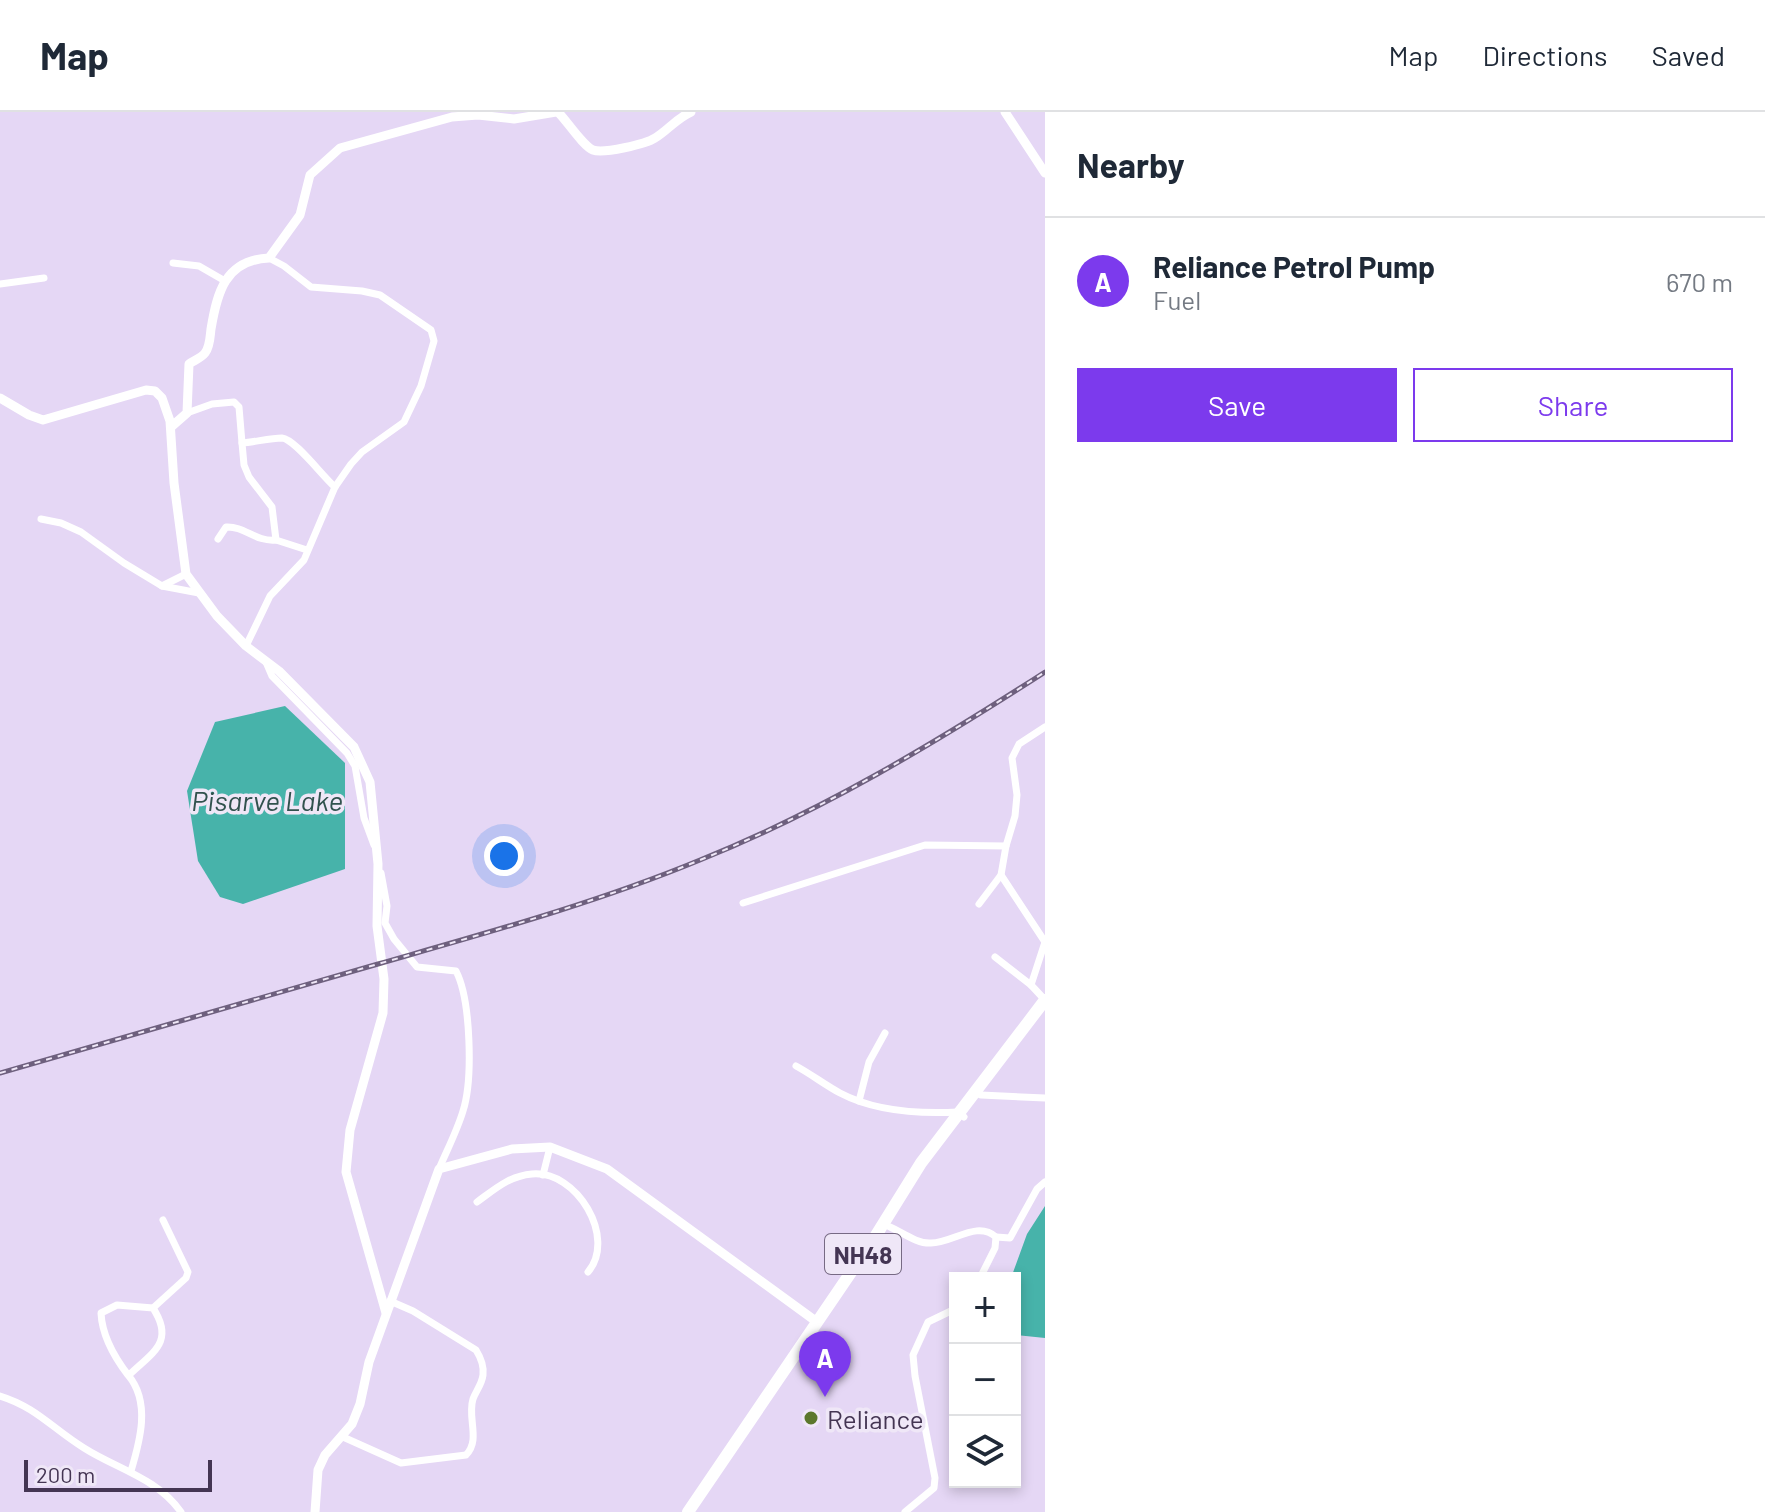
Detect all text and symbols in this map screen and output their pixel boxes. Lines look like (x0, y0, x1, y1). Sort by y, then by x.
text: Map (40, 32, 109, 78)
text: Map (1389, 38, 1438, 72)
text: Directions (1482, 38, 1608, 72)
text: Saved (1652, 38, 1725, 72)
text: Nearby (1077, 144, 1185, 185)
text: Reliance Petrol Pump (1153, 248, 1435, 284)
text: A (1094, 266, 1112, 297)
text: 670 m (1666, 266, 1733, 297)
text: Fuel (1153, 284, 1201, 315)
button: Save (1077, 368, 1397, 442)
button: Share (1413, 368, 1733, 442)
water label: Pisarve Lake (191, 783, 343, 817)
your location (484, 836, 524, 876)
road number: NH48 (825, 1234, 901, 1274)
map controls (949, 1272, 1021, 1488)
button: + (949, 1272, 1021, 1344)
pin: A (799, 1331, 851, 1397)
button: − (949, 1344, 1021, 1416)
place label: Reliance (827, 1403, 924, 1434)
marker: Reliance (802, 1409, 820, 1427)
button: layers (949, 1416, 1021, 1488)
scale bar (24, 1456, 212, 1492)
text: 200 m (36, 1461, 95, 1487)

